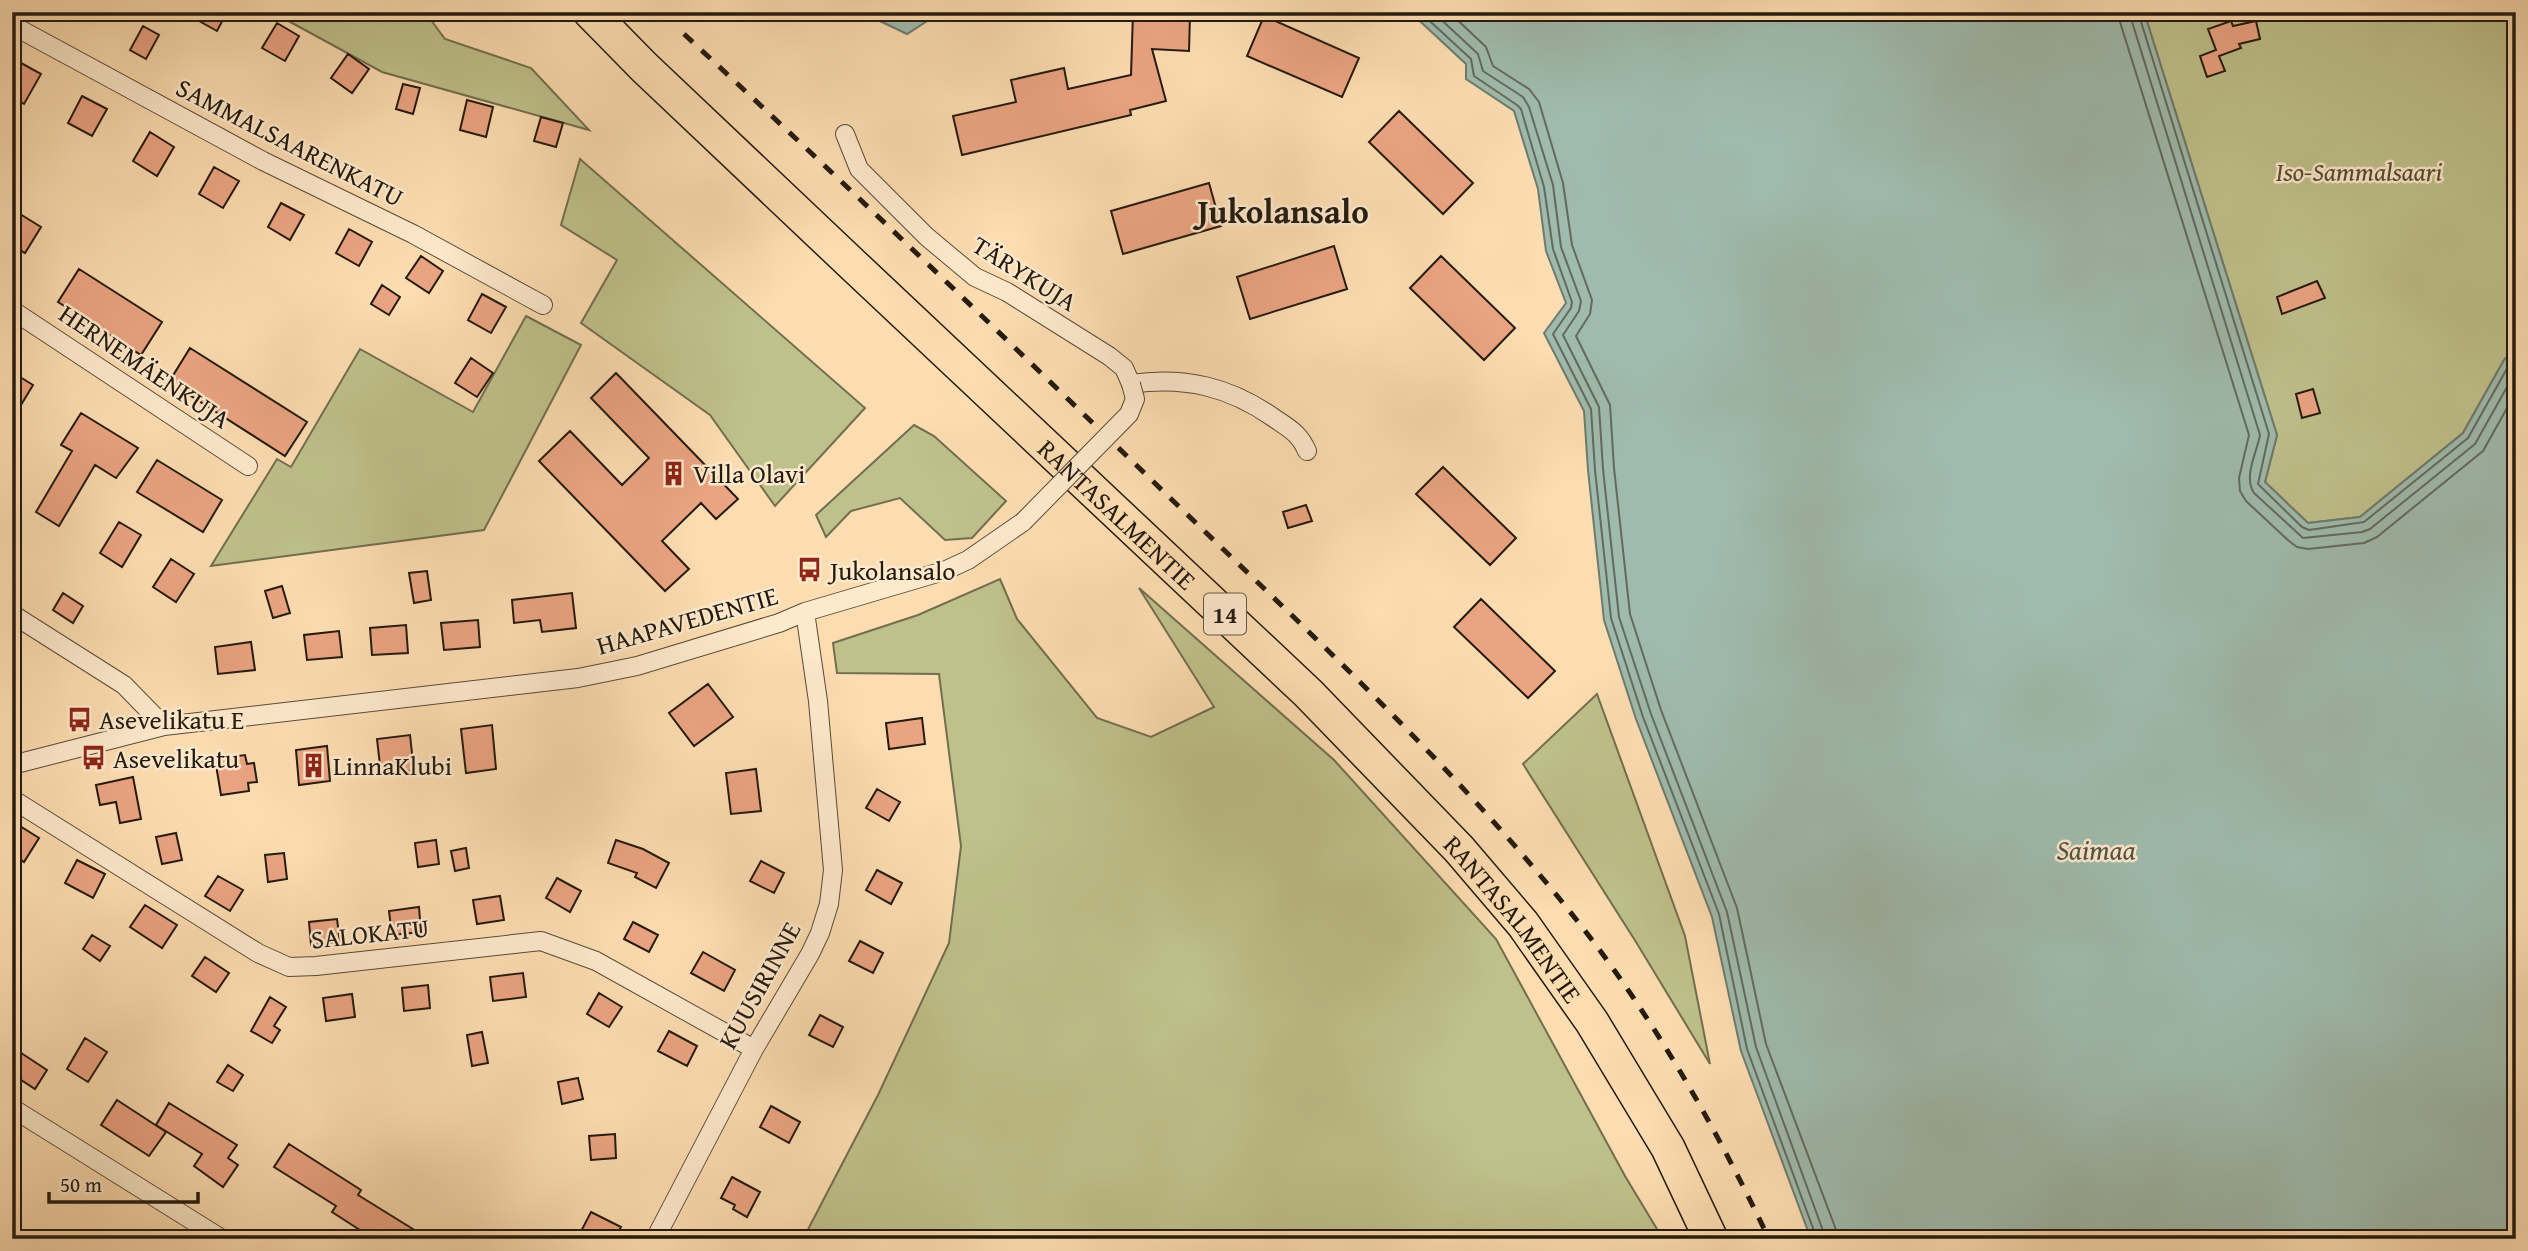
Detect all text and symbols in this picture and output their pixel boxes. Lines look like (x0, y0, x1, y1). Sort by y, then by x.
street label: SAMMALSAARENKATU (170, 68, 410, 216)
park label: Iso-Sammalsaari (2276, 152, 2442, 191)
district label: Jukolansalo (1192, 187, 1369, 235)
street label: TÄRYKUJA (965, 225, 1085, 321)
street label: HERNEMÄENKUJA (52, 294, 239, 438)
street label: RANTASALMENTIE (1029, 429, 1205, 598)
place label: Villa Olavi (693, 454, 805, 493)
building icon: Villa Olavi (659, 459, 687, 487)
place label: Jukolansalo (827, 551, 956, 590)
bus stop icon: Jukolansalo (796, 556, 824, 584)
street label: HAAPAVEDENTIE (592, 576, 782, 664)
road number: 14 (1204, 594, 1246, 634)
place label: Asevelikatu E (99, 700, 244, 739)
bus stop icon: Asevelikatu E (65, 705, 93, 733)
place label: Asevelikatu (113, 739, 239, 778)
bus stop icon: Asevelikatu (79, 744, 107, 772)
place label: LinnaKlubi (333, 746, 452, 785)
building icon: LinnaKlubi (299, 751, 327, 779)
street label: RANTASALMENTIE (1435, 825, 1592, 1011)
water label: Saimaa (2056, 829, 2136, 870)
street label: SALOKATU (309, 907, 431, 959)
street label: KUUSIRINNE (708, 914, 810, 1056)
scale bar (49, 1160, 198, 1204)
text: 50 m (60, 1169, 102, 1200)

